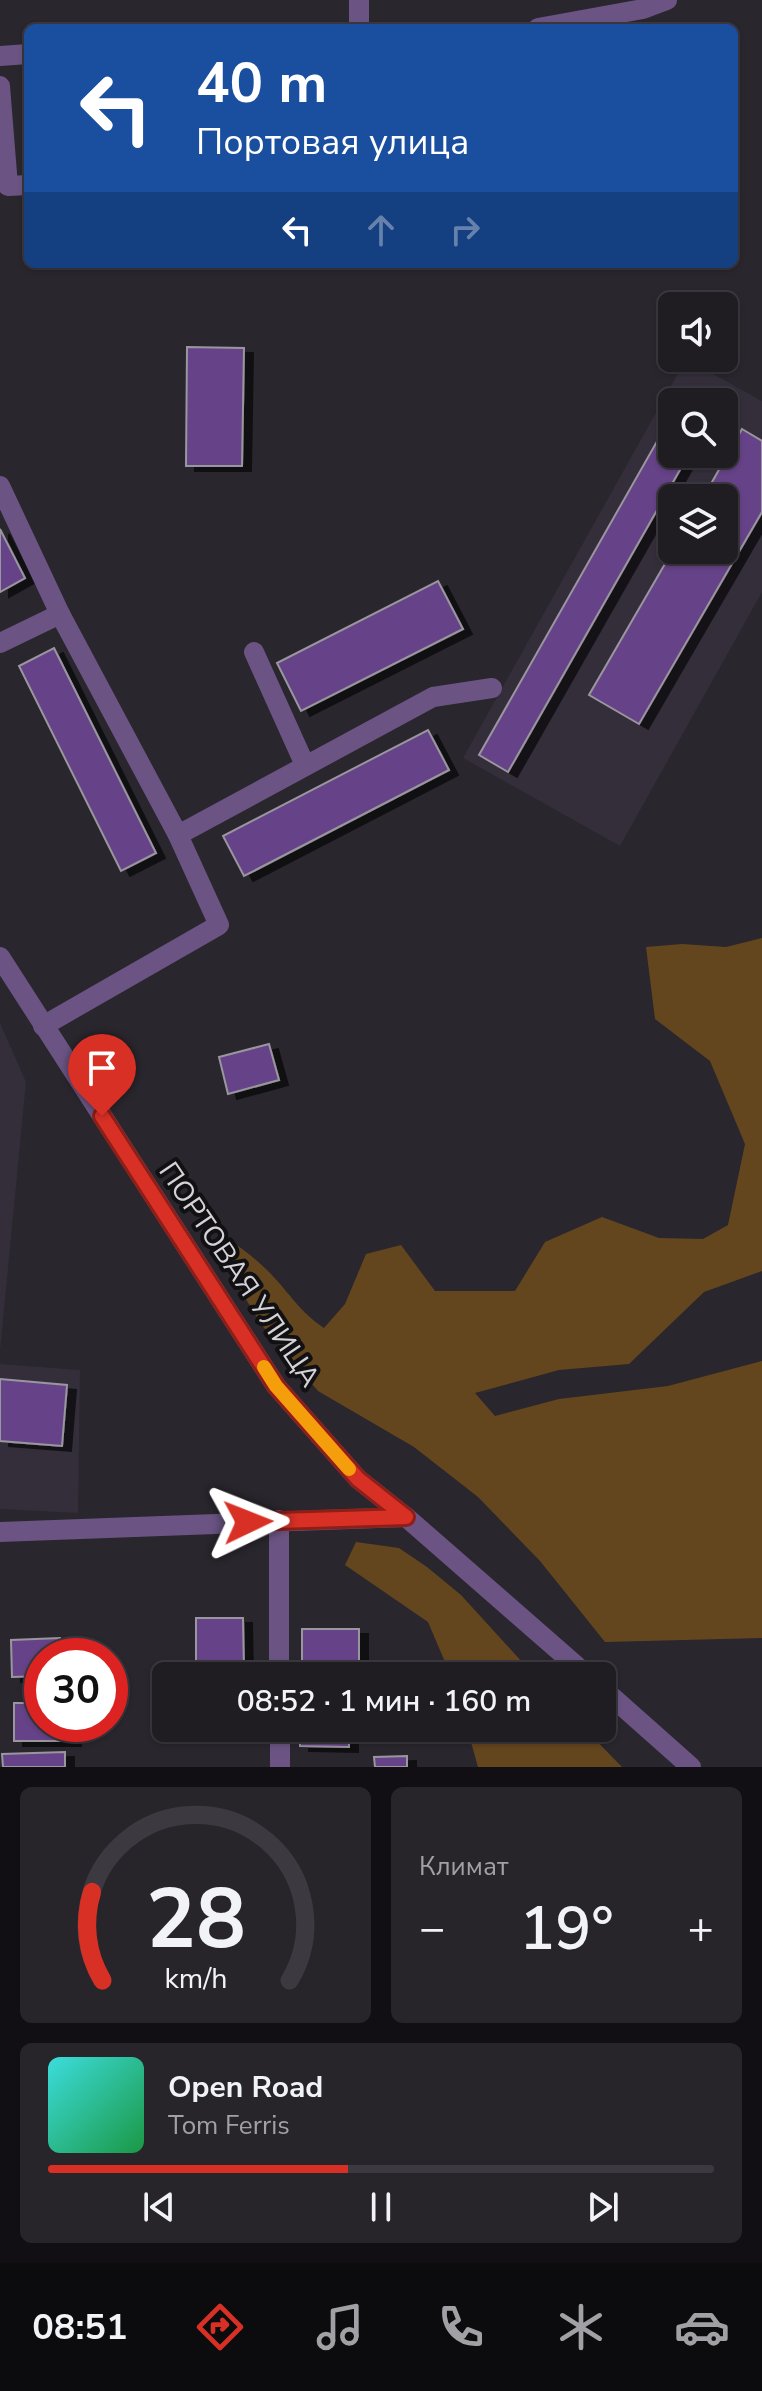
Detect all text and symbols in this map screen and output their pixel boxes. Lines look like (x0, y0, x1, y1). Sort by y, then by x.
text: 40 m (196, 45, 327, 122)
icon: left (64, 56, 168, 160)
text: Портовая улица (196, 118, 469, 167)
icon: left (275, 208, 319, 252)
icon: ahead (359, 208, 403, 252)
icon: right (443, 208, 487, 252)
map controls (658, 292, 738, 564)
button: sound (658, 292, 738, 372)
button: search (658, 388, 738, 468)
button: layers (658, 484, 738, 564)
pin (68, 1034, 136, 1116)
icon: arrive (80, 1046, 124, 1090)
street label: ПОРТОВАЯ УЛИЦА (150, 1154, 329, 1395)
position arrow (206, 1480, 290, 1564)
speed limit sign: 30 (24, 1638, 128, 1742)
text: 08:52 · 1 мин · 160 m (237, 1681, 531, 1722)
text: Климат (419, 1849, 508, 1884)
text: 28 (146, 1863, 245, 1976)
text: 19° (519, 1888, 614, 1970)
text: − (419, 1899, 445, 1959)
text: + (688, 1899, 714, 1959)
text: km/h (164, 1959, 227, 1998)
text: Open Road (168, 2067, 323, 2108)
text: Tom Ferris (168, 2108, 290, 2143)
icon: previous (137, 2185, 181, 2229)
icon: pause (359, 2185, 403, 2229)
icon: next (581, 2185, 625, 2229)
icon: directions (192, 2299, 248, 2355)
icon: music (312, 2299, 368, 2355)
icon: phone (433, 2299, 489, 2355)
icon: climate (553, 2299, 609, 2355)
icon: car (674, 2299, 730, 2355)
text: 08:51 (32, 2303, 128, 2352)

